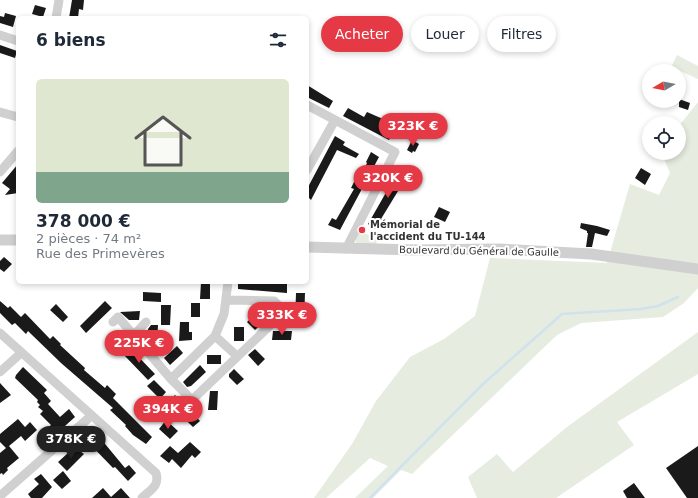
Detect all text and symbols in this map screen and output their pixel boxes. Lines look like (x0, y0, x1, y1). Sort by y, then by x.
chip: Acheter (321, 16, 403, 52)
chip: Louer (411, 16, 479, 52)
chip: Filtres (487, 16, 556, 52)
icon: filters (267, 29, 289, 51)
text: 6 biens (36, 30, 106, 50)
north arrow (642, 64, 686, 108)
map controls (642, 64, 686, 160)
icon: home (127, 105, 199, 177)
pin: 323K € (380, 113, 446, 147)
button: locate (642, 116, 686, 160)
text: 323K € (388, 118, 438, 133)
pin: 320K € (355, 165, 421, 199)
text: 320K € (363, 170, 413, 185)
text: 378 000 € (36, 211, 131, 231)
place label: Mémorial de l'accident du TU-144 (370, 219, 486, 242)
marker: Mémorial de l'accident du TU-144 (357, 225, 367, 235)
text: 2 pièces · 74 m² (36, 231, 141, 246)
street label: Boulevard du Général de Gaulle (399, 244, 559, 258)
text: Rue des Primevères (36, 246, 165, 261)
pin: 333K € (249, 302, 315, 336)
text: 333K € (257, 307, 307, 322)
pin: 225K € (106, 330, 172, 364)
text: 225K € (114, 335, 164, 350)
pin: 394K € (135, 396, 201, 430)
text: 394K € (143, 401, 193, 416)
pin: 378K € (38, 426, 104, 460)
text: 378K € (46, 431, 96, 446)

